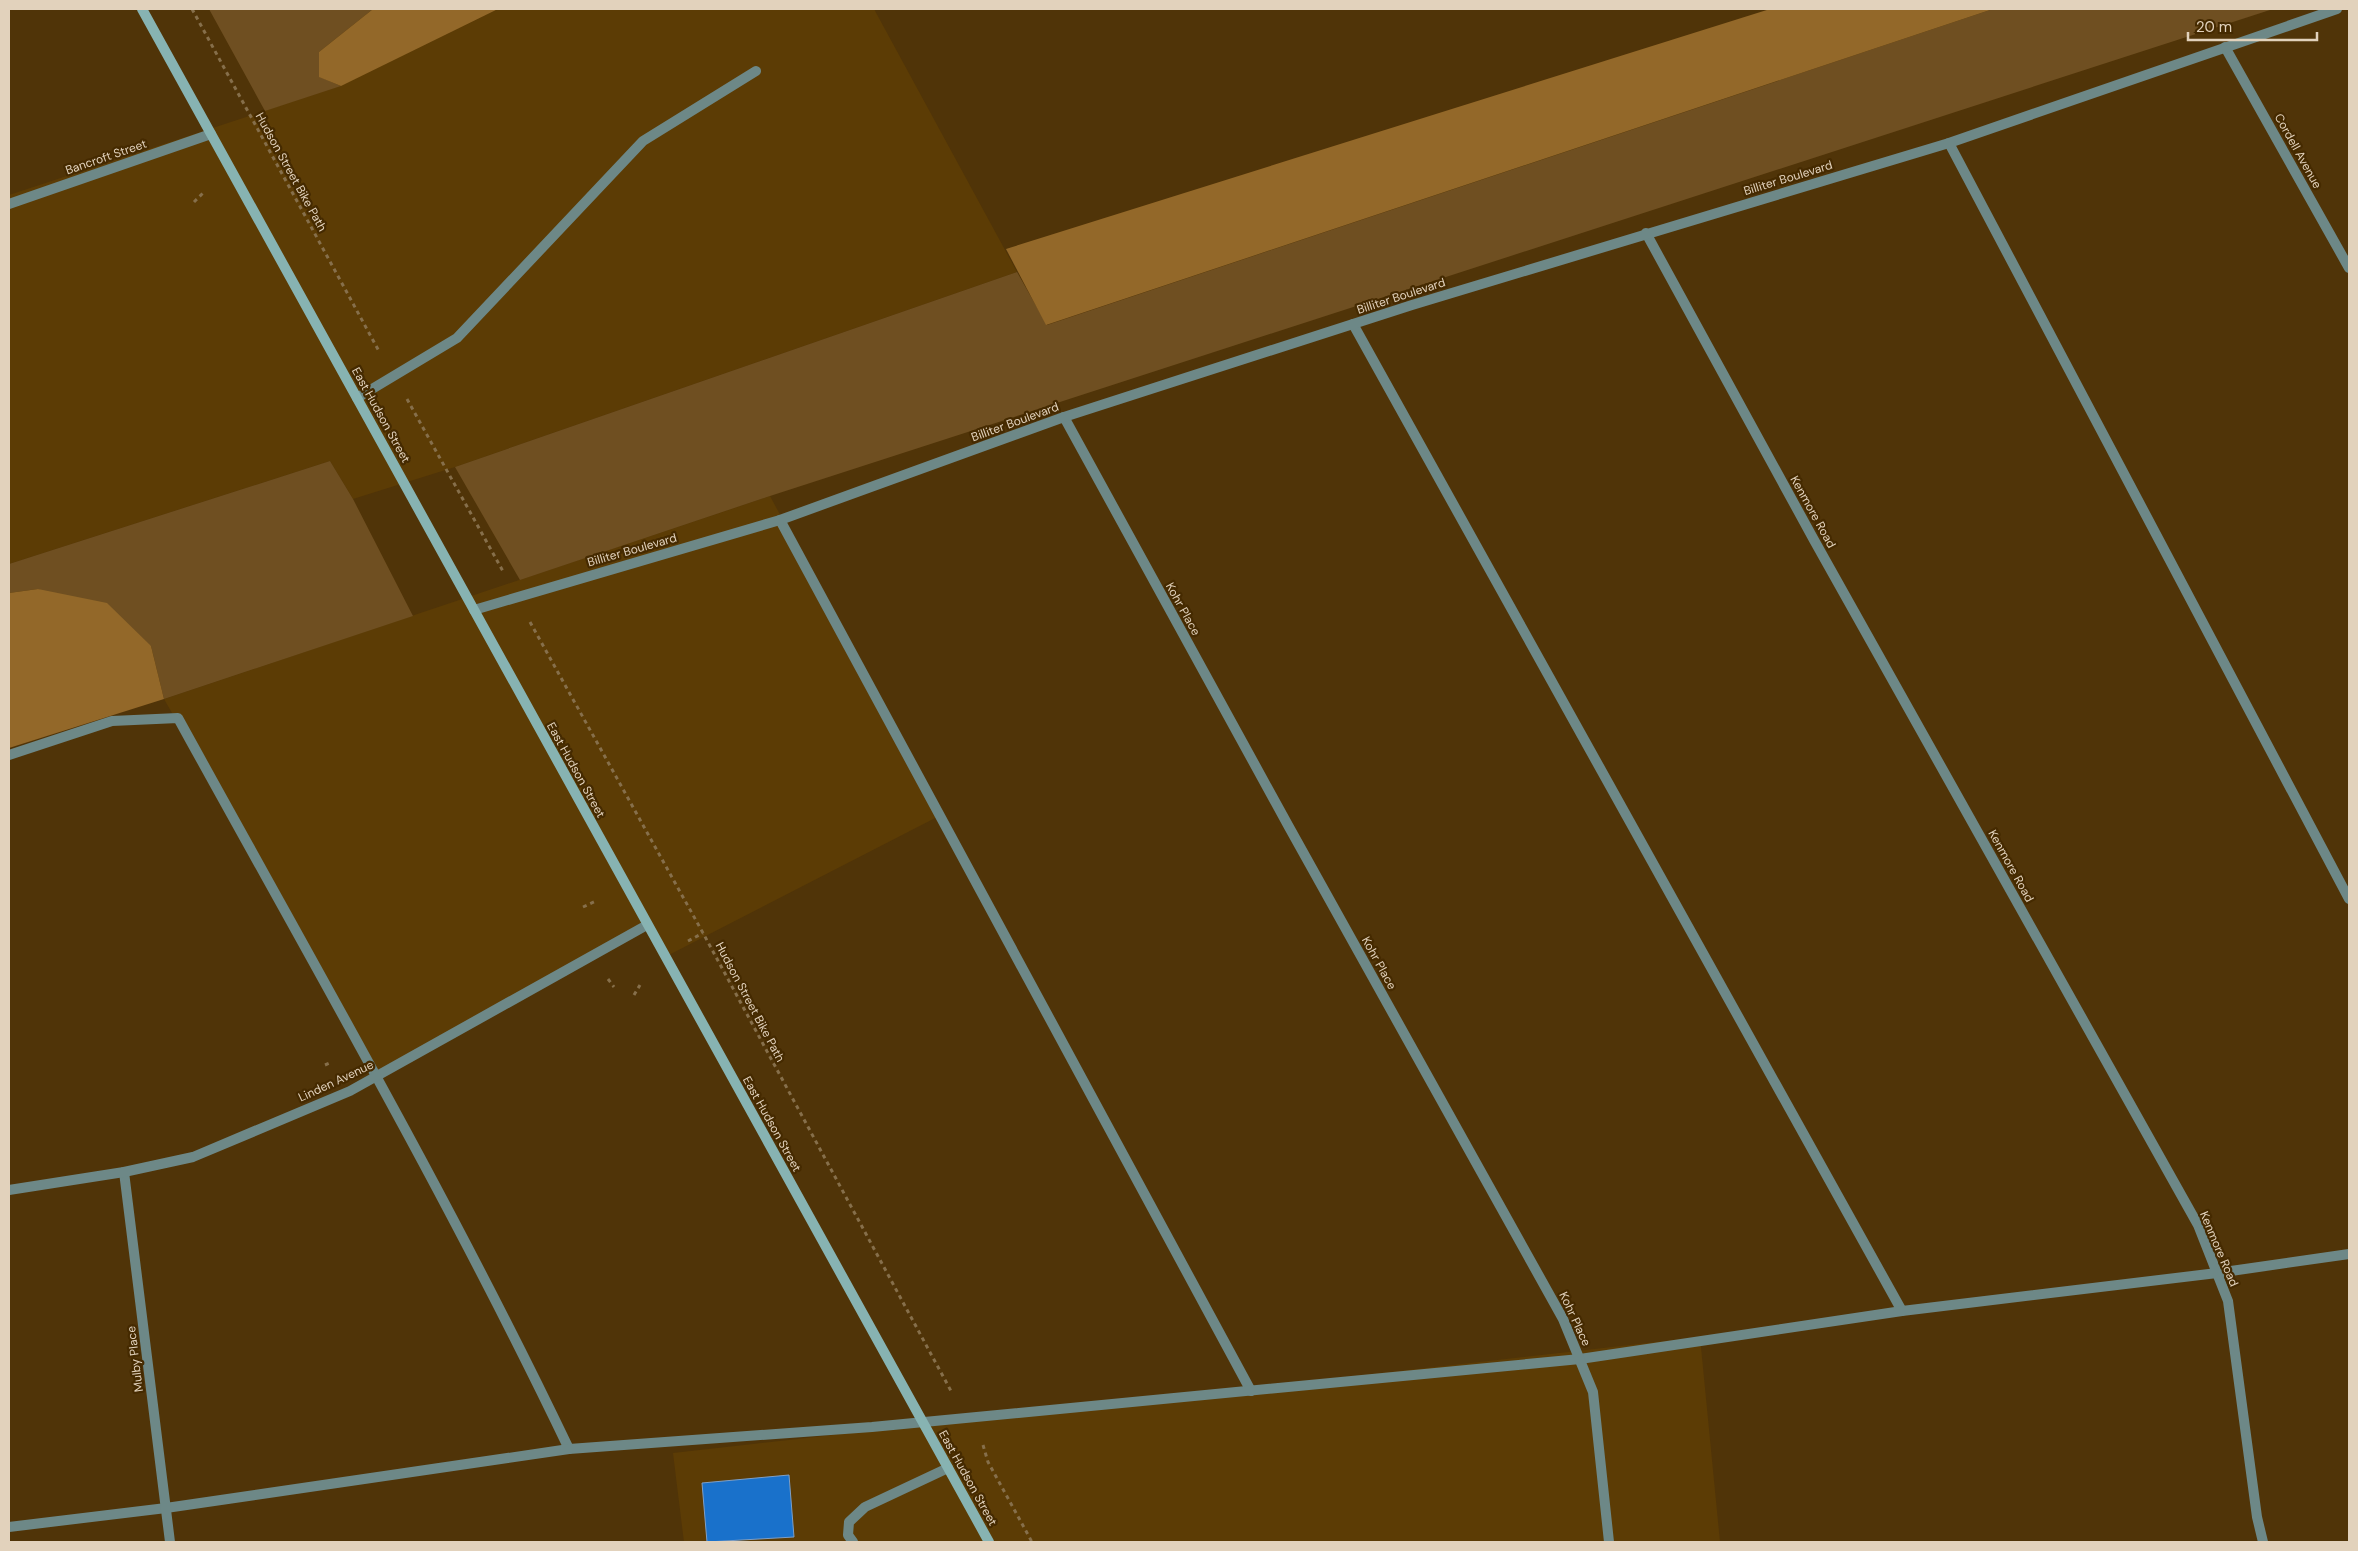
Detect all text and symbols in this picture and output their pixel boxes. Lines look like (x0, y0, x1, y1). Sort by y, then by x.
scale bar (2188, 10, 2317, 42)
text: 20 m (2196, 17, 2232, 37)
street label: Hudson Street Bike Path (252, 110, 330, 234)
street label: Cordell Avenue (2271, 111, 2325, 192)
street label: Bancroft Street (63, 136, 149, 178)
street label: Billiter Boulevard (1742, 157, 1834, 199)
street label: Billiter Boulevard (1355, 274, 1447, 318)
street label: East Hudson Street (348, 364, 414, 466)
street label: Billiter Boulevard (969, 399, 1061, 445)
street label: Kenmore Road (1787, 473, 1839, 551)
street label: Billiter Boulevard (586, 530, 678, 570)
street label: Kohr Place (1162, 580, 1204, 638)
street label: East Hudson Street (543, 719, 609, 821)
street label: Kenmore Road (1985, 827, 2037, 905)
street label: Kohr Place (1358, 934, 1400, 992)
street label: Hudson Street Bike Path (712, 939, 788, 1065)
street label: Linden Avenue (296, 1056, 376, 1105)
street label: East Hudson Street (739, 1073, 805, 1175)
street label: Kenmore Road (2196, 1209, 2242, 1289)
street label: Kohr Place (1555, 1289, 1595, 1349)
street label: Mulby Place (123, 1325, 147, 1393)
street label: East Hudson Street (935, 1427, 1001, 1529)

